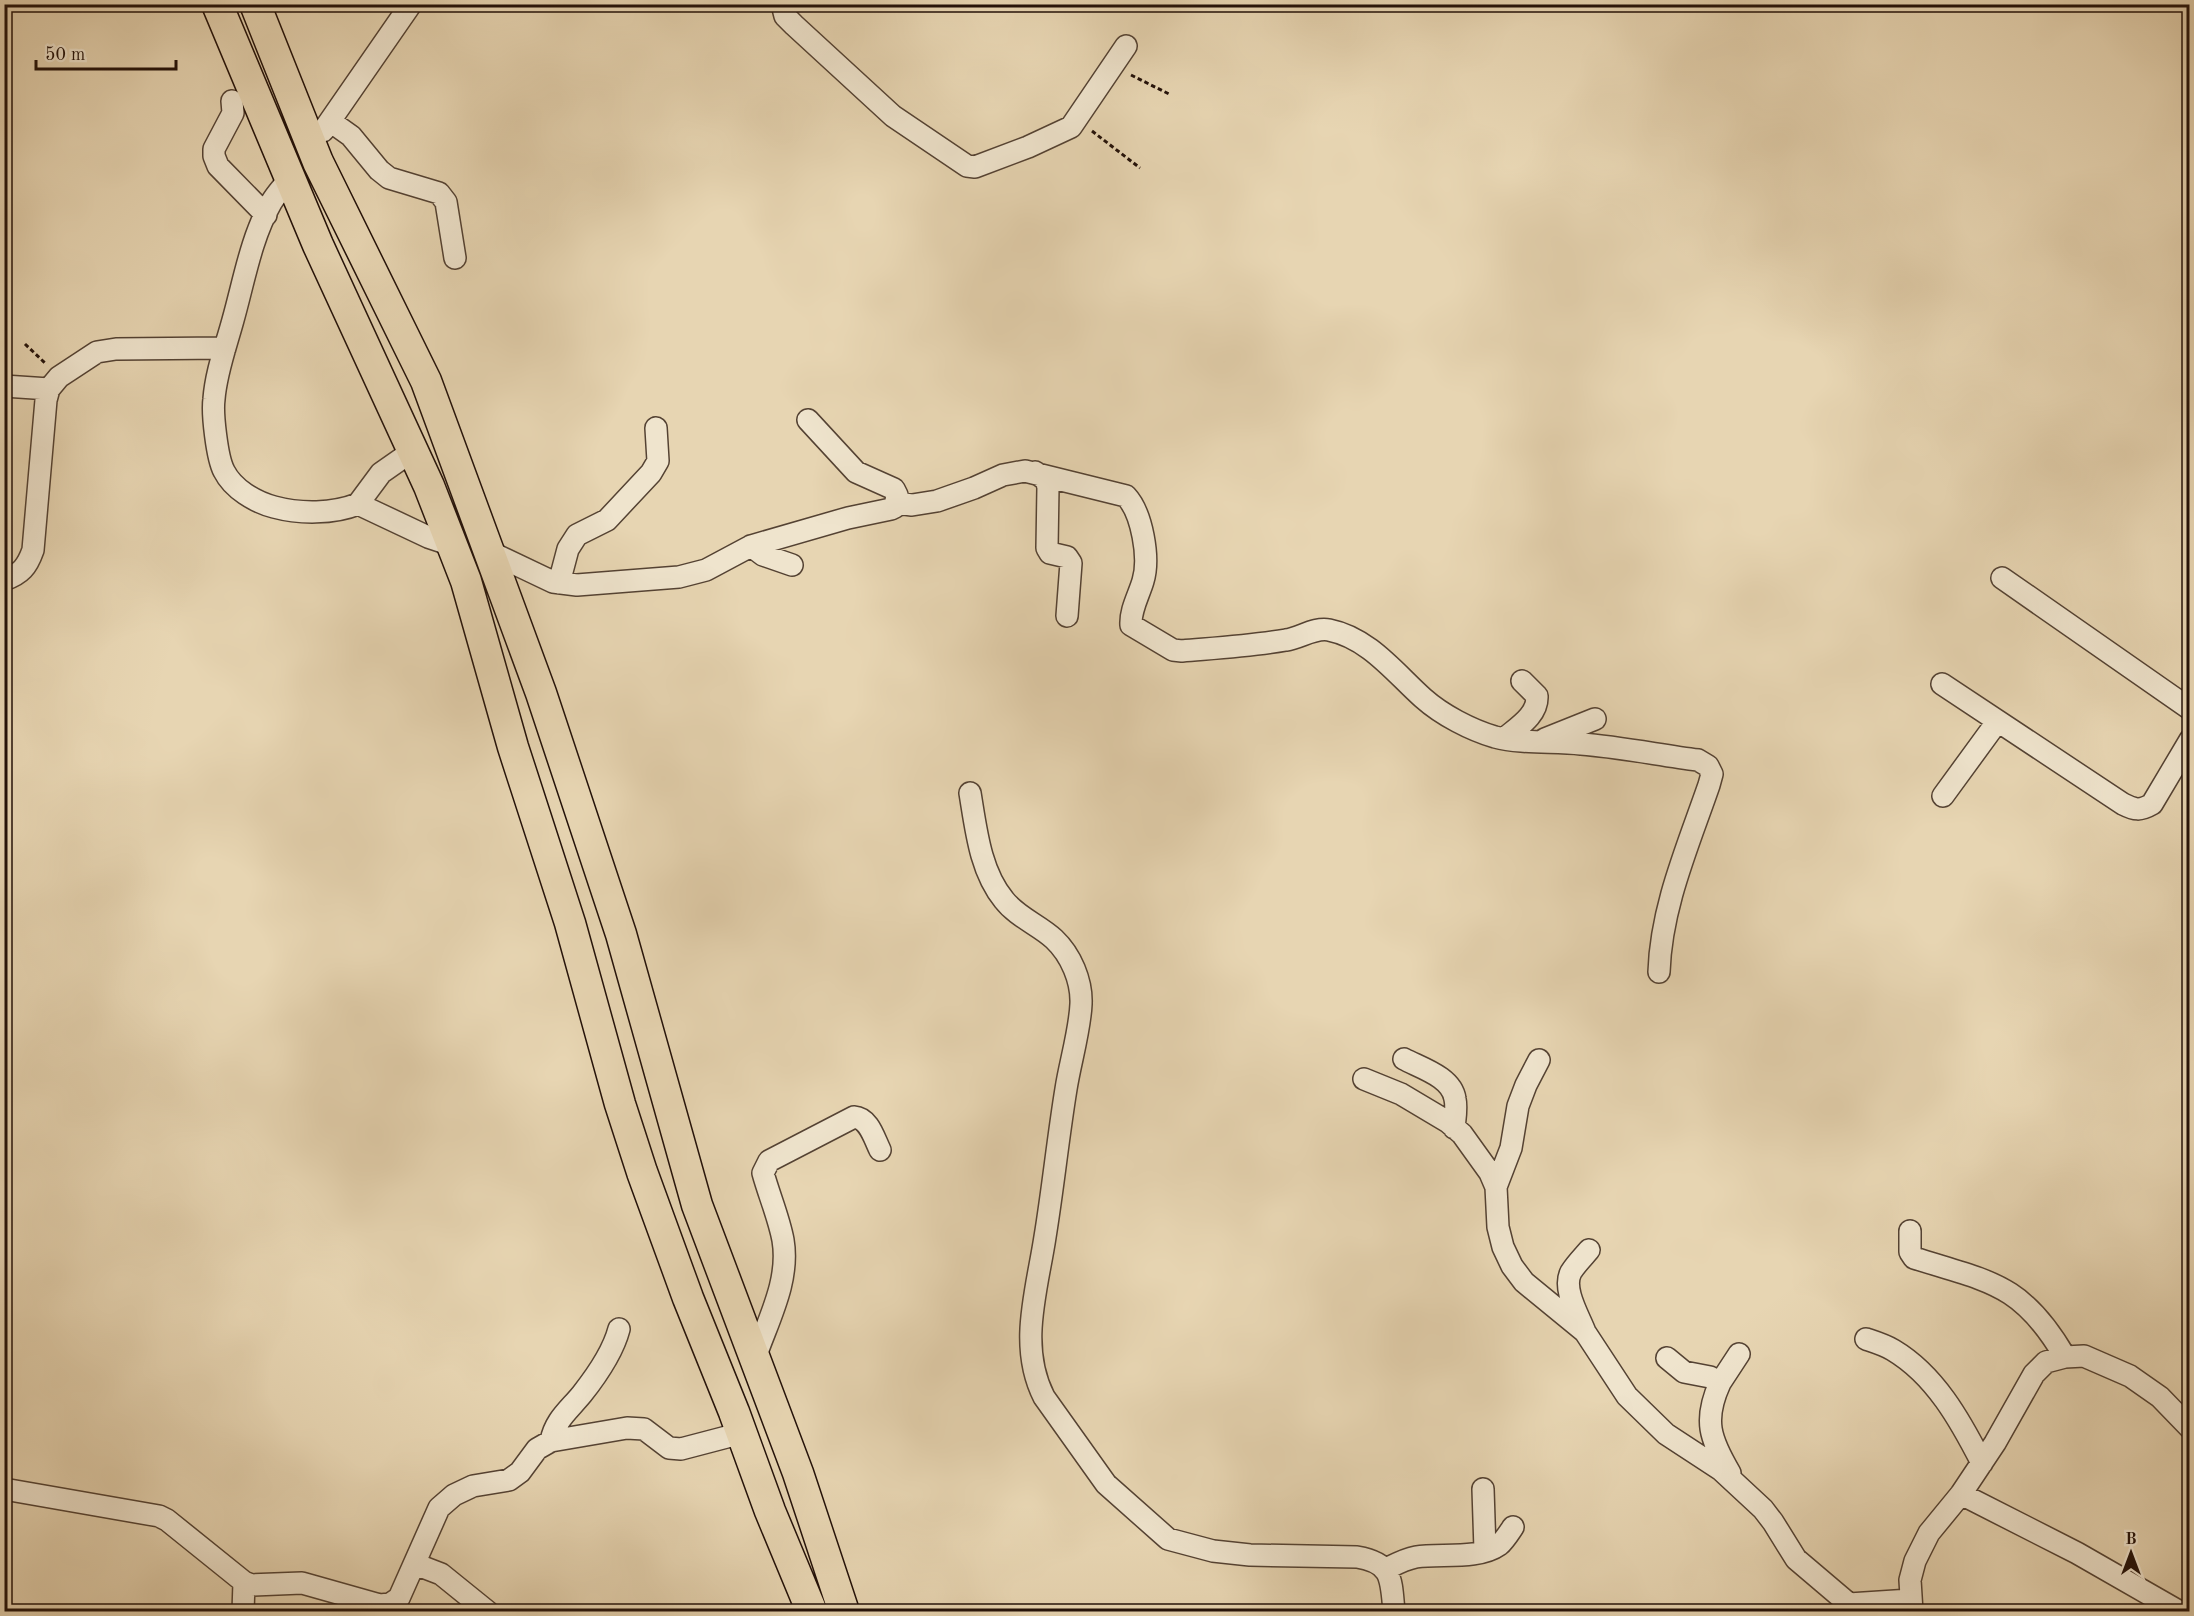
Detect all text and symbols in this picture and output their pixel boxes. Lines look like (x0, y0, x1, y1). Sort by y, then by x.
scale bar (36, 33, 176, 71)
text: 50 m (45, 46, 85, 64)
north arrow (2101, 1523, 2161, 1583)
text: B (2125, 1532, 2137, 1548)

